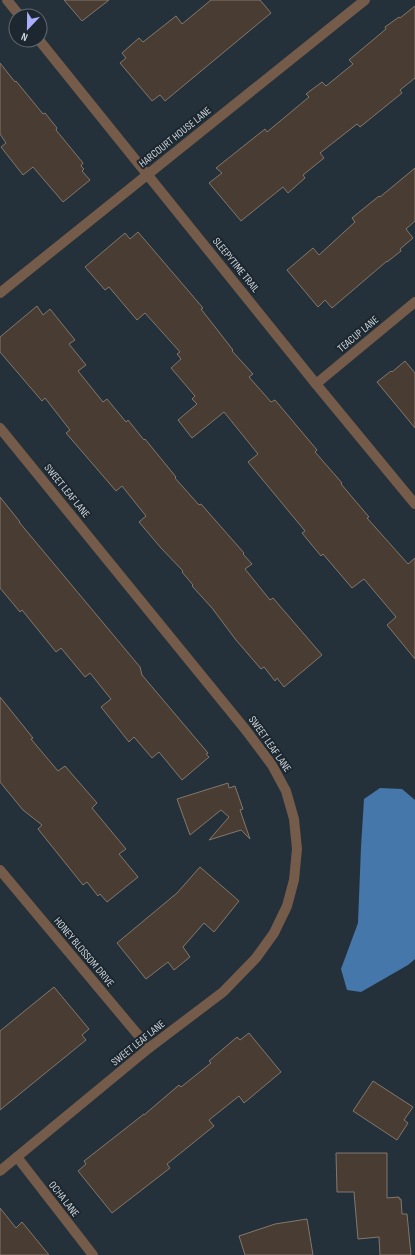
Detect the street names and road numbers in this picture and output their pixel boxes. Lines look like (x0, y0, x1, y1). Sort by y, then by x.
street label: HARCOURT HOUSE LANE (136, 104, 214, 170)
street label: SLEEPYTIME TRAIL (210, 235, 262, 295)
street label: TEACUP LANE (335, 313, 381, 355)
street label: SWEET LEAF LANE (41, 461, 93, 521)
street label: SWEET LEAF LANE (246, 713, 294, 775)
street label: HONEY BLOSSOM DRIVE (51, 915, 117, 989)
street label: SWEET LEAF LANE (108, 1017, 168, 1069)
street label: OCHA LANE (46, 1179, 82, 1219)

